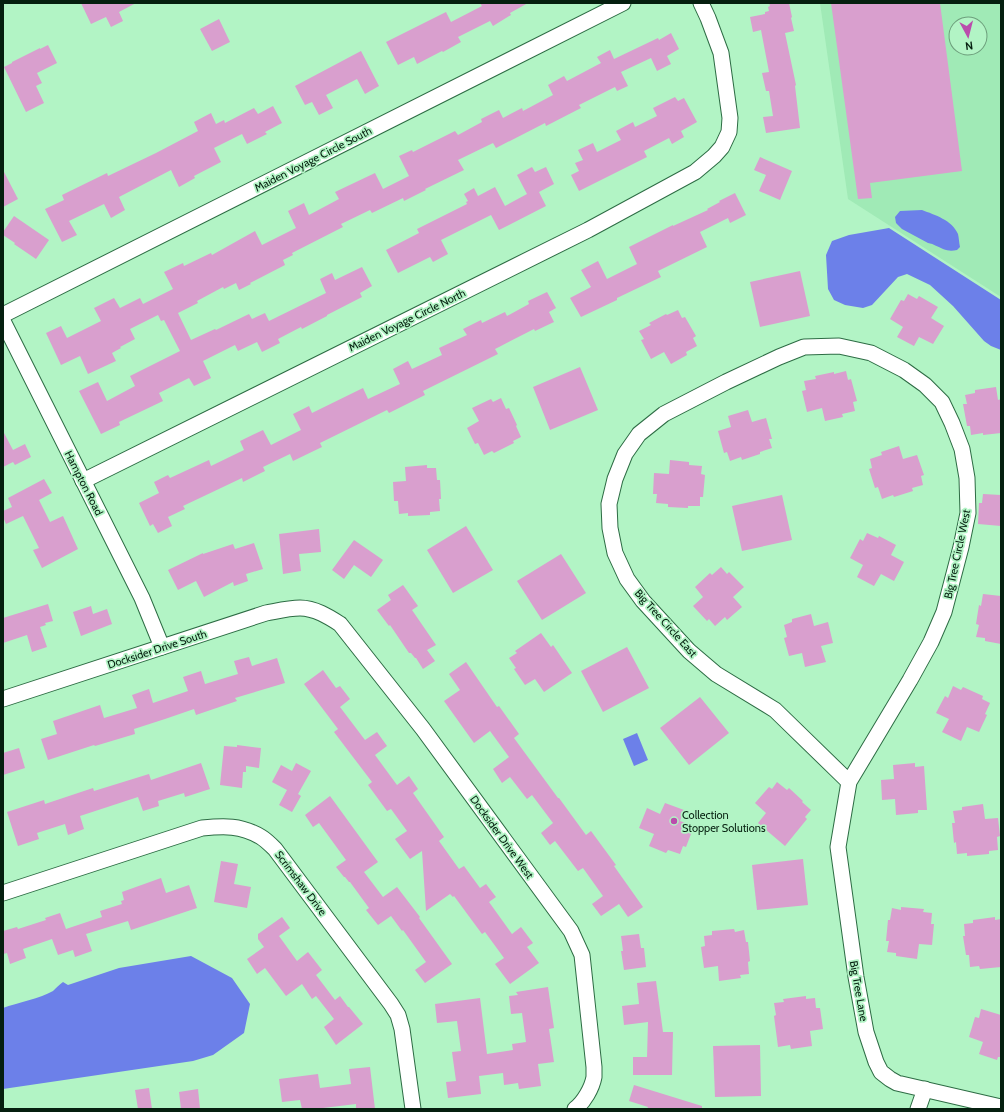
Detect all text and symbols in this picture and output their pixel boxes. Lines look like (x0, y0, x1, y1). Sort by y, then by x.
north arrow (948, 16, 988, 56)
text: N (965, 39, 974, 53)
street label: Maiden Voyage Circle South (252, 123, 374, 195)
street label: Maiden Voyage Circle North (346, 286, 468, 354)
street label: Hampton Road (62, 448, 106, 518)
street label: Big Tree Circle West (941, 508, 973, 600)
street label: Big Tree Circle East (632, 586, 700, 660)
street label: Docksider Drive South (106, 626, 208, 672)
street label: Docksider Drive West (467, 793, 537, 882)
place label: Collection Stopper Solutions (682, 808, 766, 835)
marker: Collection Stopper Solutions (669, 816, 679, 826)
street label: Scrimshaw Drive (272, 848, 330, 919)
street label: Big Tree Lane (847, 960, 871, 1023)

